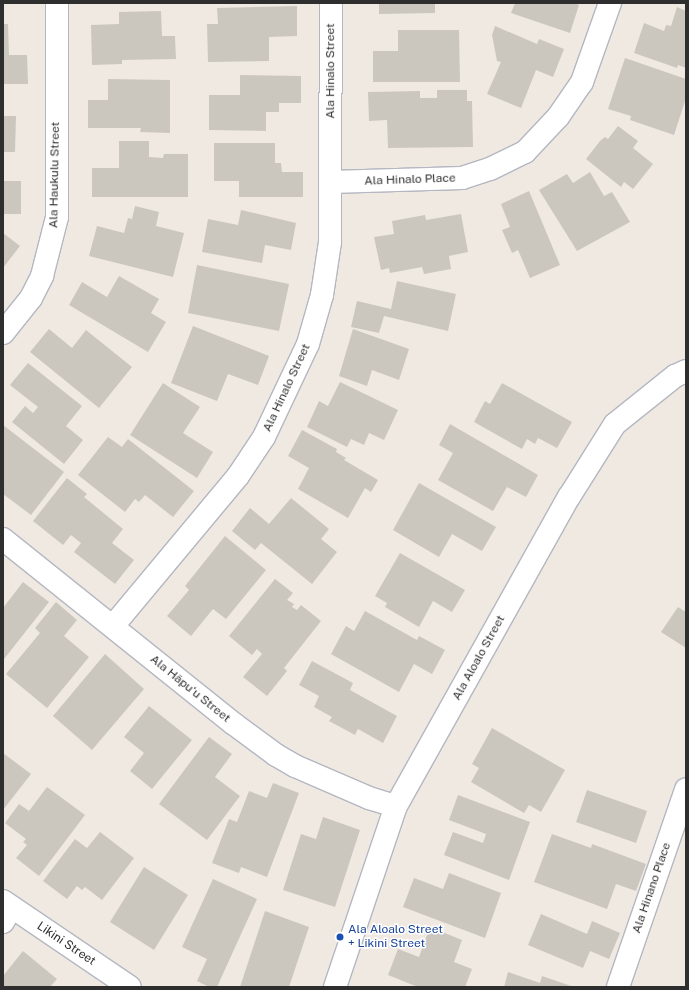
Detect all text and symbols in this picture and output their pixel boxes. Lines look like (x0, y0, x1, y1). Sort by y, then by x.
street label: Ala Hinalo Street (324, 23, 338, 119)
street label: Ala Haukulu Street (47, 122, 63, 228)
street label: Ala Hinalo Place (364, 171, 456, 189)
street label: Ala Hinalo Street (260, 342, 314, 434)
street label: Ala Aloalo Street (450, 613, 508, 703)
street label: Ala Hāpuʻu Street (147, 652, 233, 726)
street label: Ala Hinano Place (630, 841, 674, 935)
street label: Likini Street (34, 919, 98, 969)
place label: Ala Aloalo Street + Likini Street (348, 923, 443, 951)
marker: Ala Aloalo Street + Likini Street (335, 932, 345, 942)

